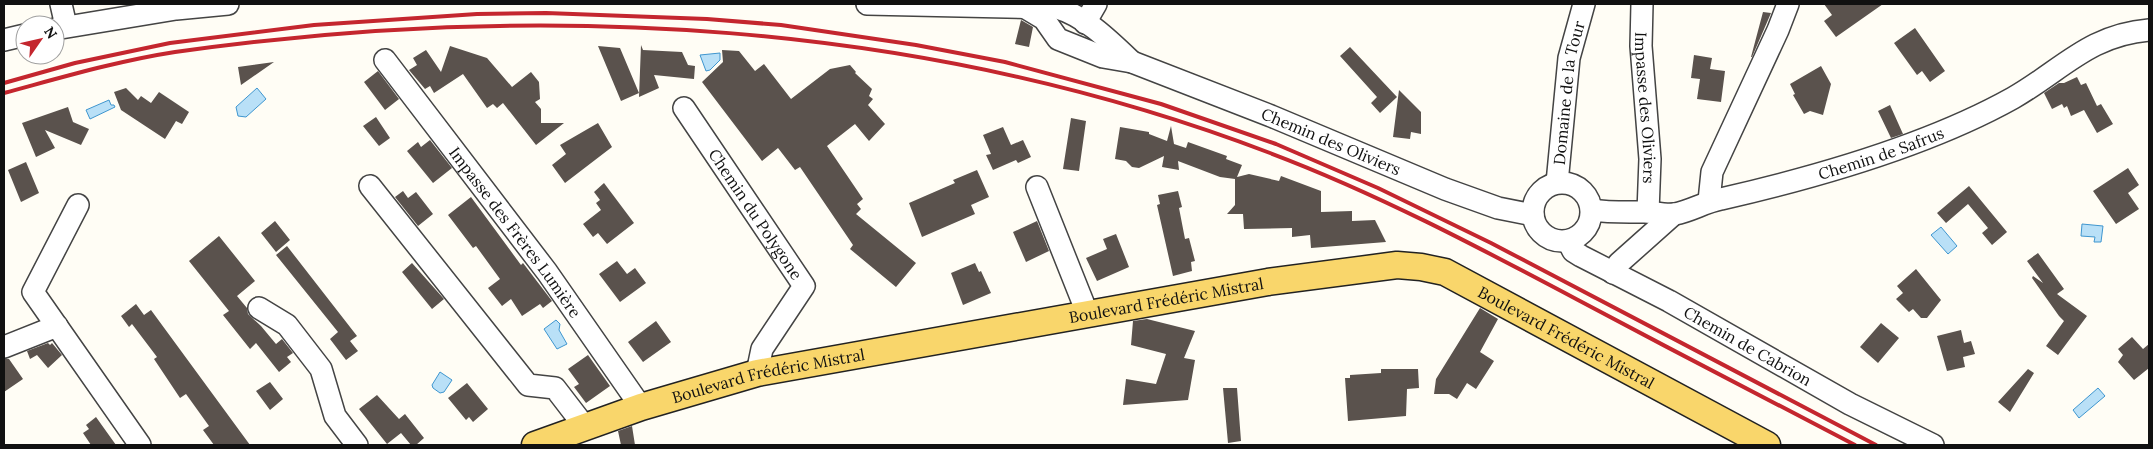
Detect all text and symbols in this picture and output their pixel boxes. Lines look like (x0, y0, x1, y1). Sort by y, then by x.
north arrow (15, 15, 65, 65)
street label: Domaine de la Tour (1549, 18, 1589, 166)
text: N (40, 23, 61, 42)
street label: Impasse des Oliviers (1631, 32, 1660, 184)
street label: Chemin des Oliviers (1259, 103, 1404, 179)
street label: Chemin de Safrus (1816, 122, 1947, 184)
street label: Impasse des Frères Lumière (445, 143, 586, 322)
street label: Chemin du Polygone (704, 145, 807, 284)
street label: Boulevard Frédéric Mistral (1067, 273, 1265, 327)
street label: Boulevard Frédéric Mistral (1475, 282, 1658, 393)
street label: Chemin de Cabrion (1680, 301, 1815, 390)
street label: Boulevard Frédéric Mistral (670, 344, 866, 407)

